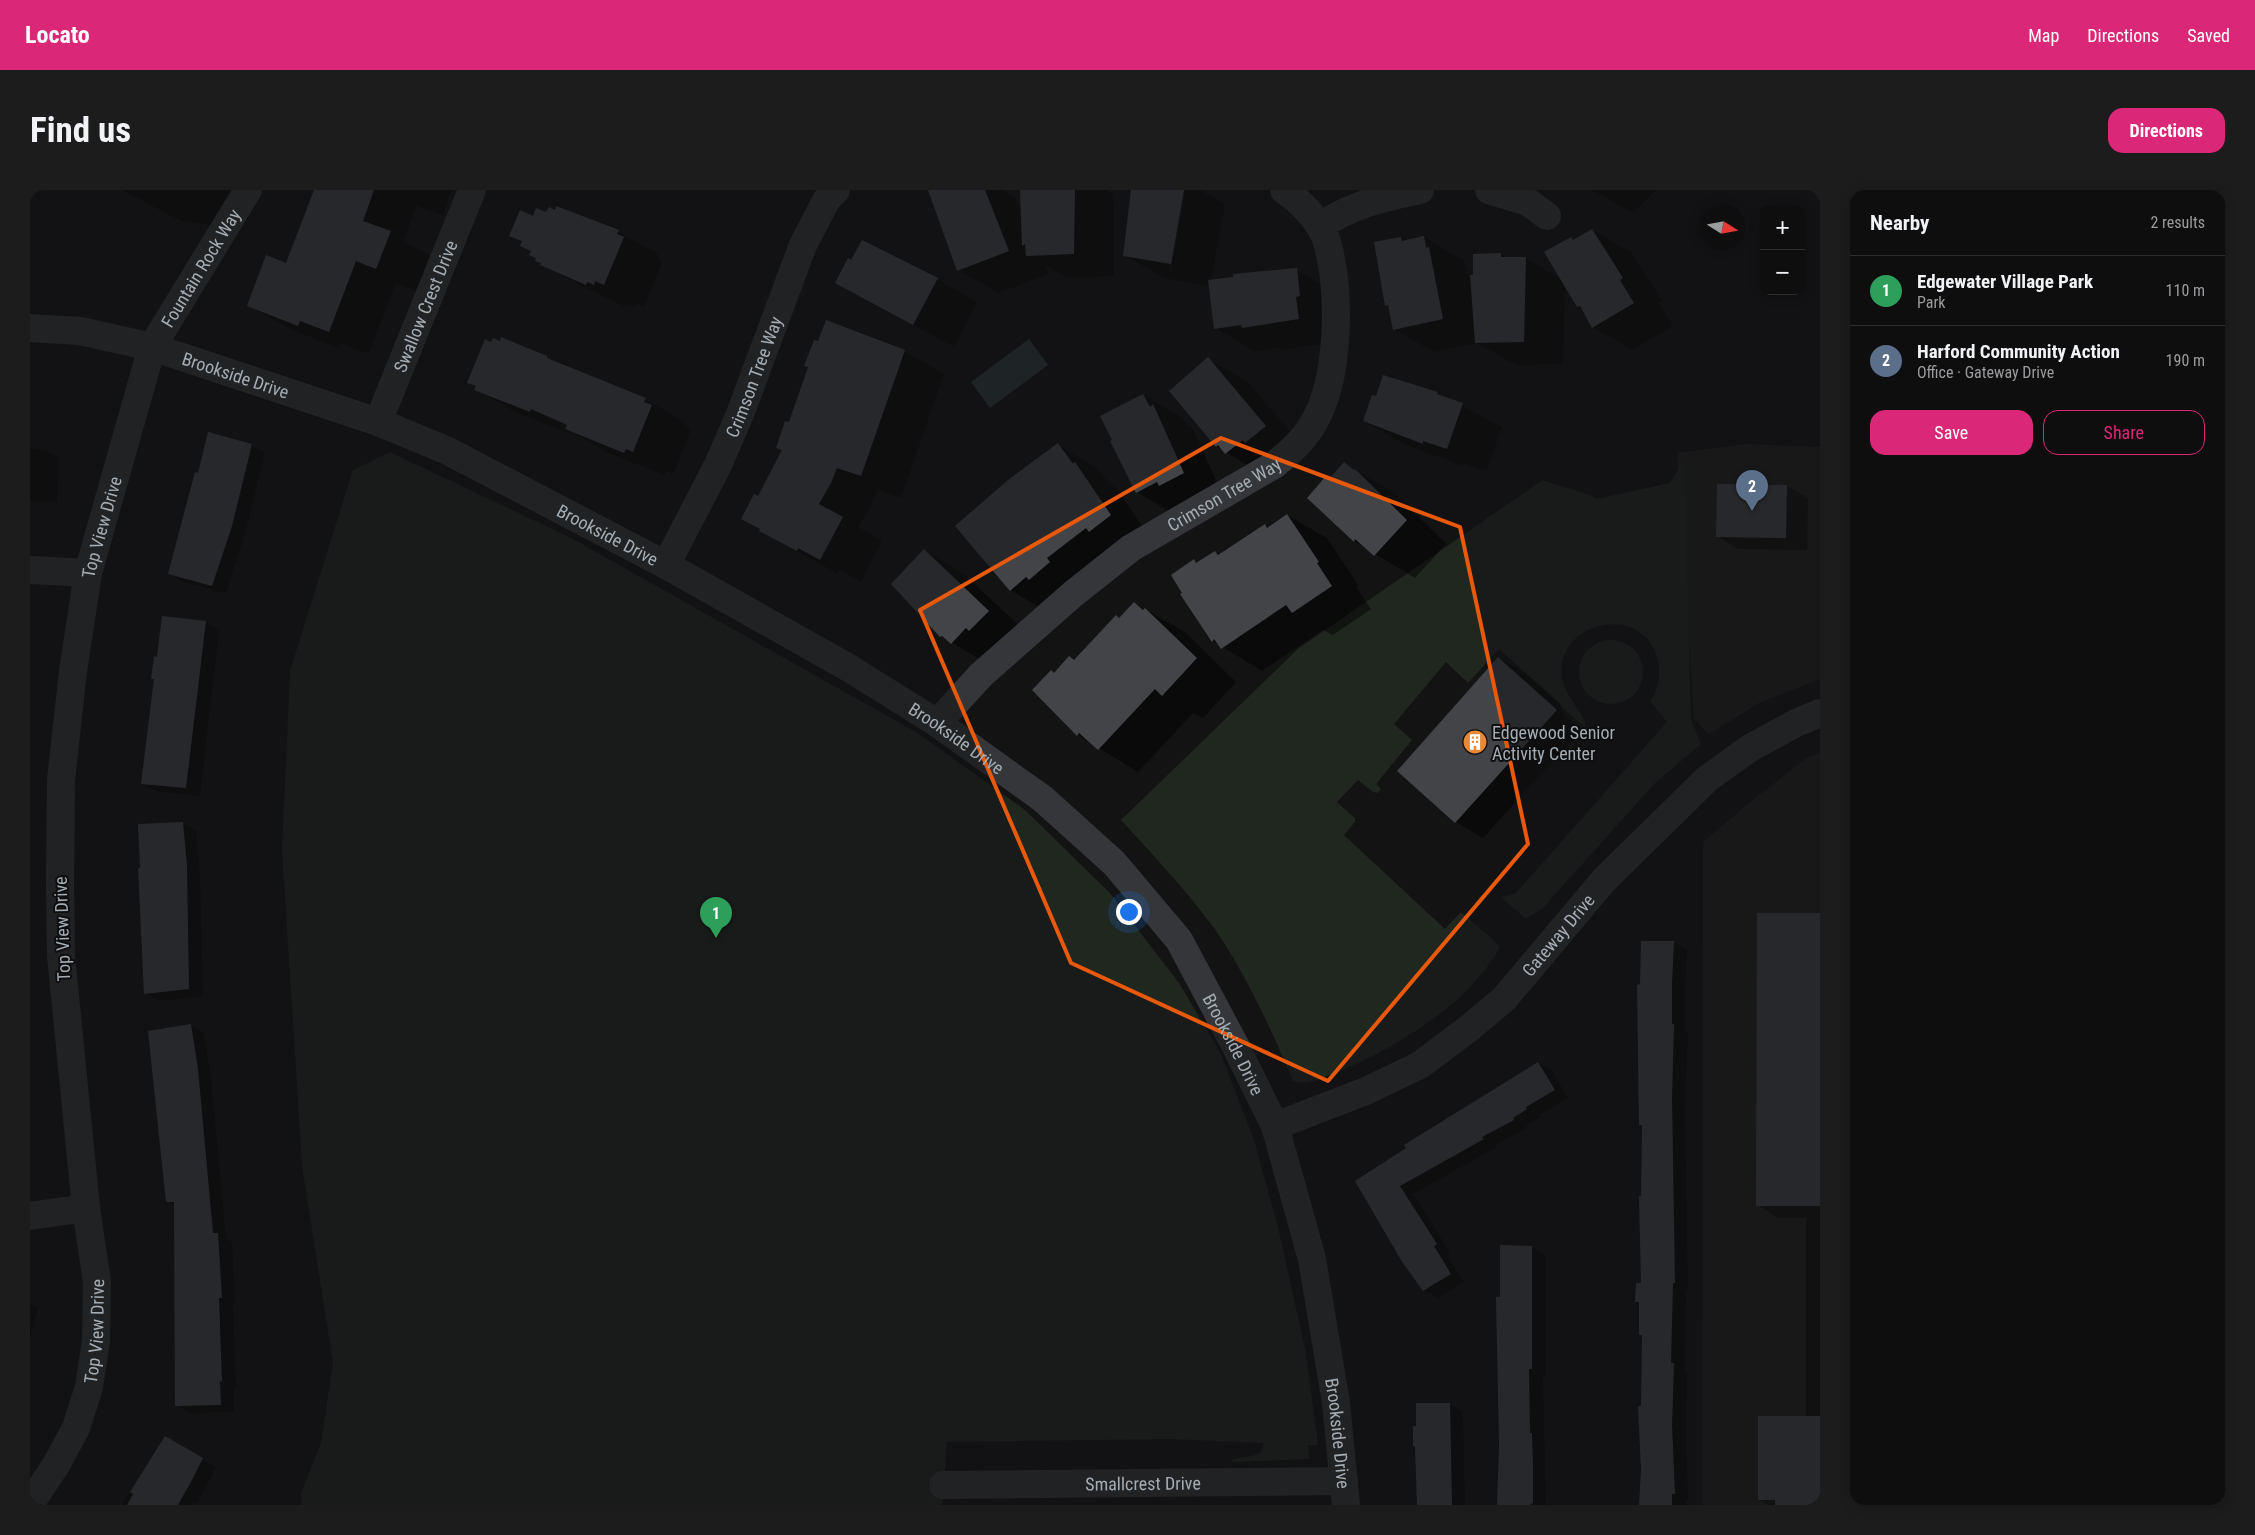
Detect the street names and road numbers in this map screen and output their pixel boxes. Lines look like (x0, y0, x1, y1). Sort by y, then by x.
street label: Fountain Rock Way (156, 205, 245, 331)
street label: Swallow Crest Drive (389, 237, 461, 375)
street label: Crimson Tree Way (721, 313, 786, 440)
street label: Brookside Drive (180, 347, 292, 402)
street label: Crimson Tree Way (1163, 453, 1285, 535)
street label: Top View Drive (77, 474, 125, 579)
street label: Brookside Drive (554, 499, 662, 570)
street label: Brookside Drive (905, 698, 1008, 778)
street label: Top View Drive (50, 876, 74, 982)
street label: Gateway Drive (1517, 890, 1598, 980)
street label: Brookside Drive (1199, 990, 1268, 1098)
street label: Top View Drive (79, 1279, 108, 1385)
street label: Brookside Drive (1321, 1376, 1355, 1490)
street label: Smallcrest Drive (1085, 1472, 1201, 1494)

